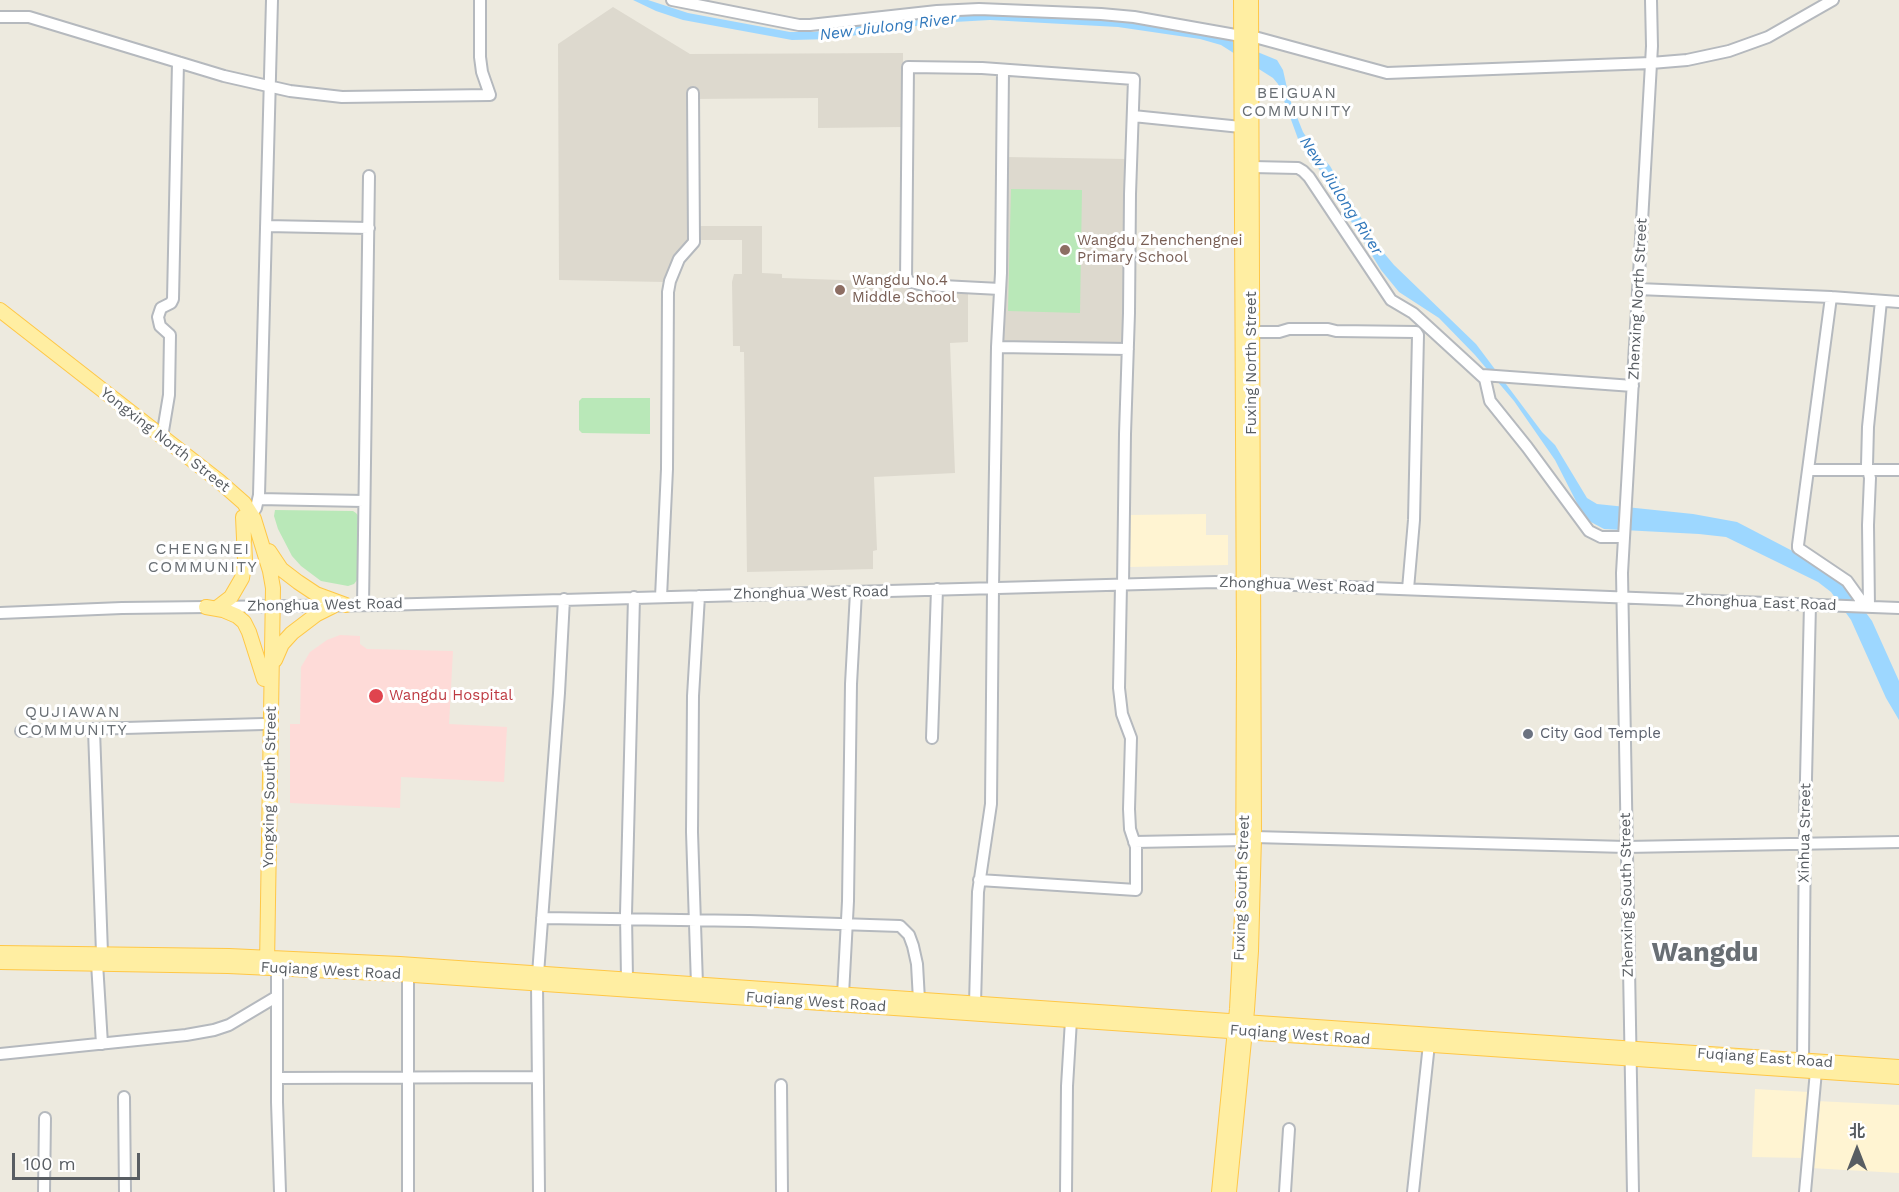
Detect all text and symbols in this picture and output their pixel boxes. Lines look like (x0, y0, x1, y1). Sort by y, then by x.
water label: New Jiulong River (819, 9, 957, 45)
district label: BEIGUAN COMMUNITY (1242, 83, 1352, 121)
water label: New Jiulong River (1295, 133, 1387, 259)
street label: Zhenxing North Street (1625, 217, 1651, 381)
place label: Wangdu Zhenchengnei Primary School (1077, 232, 1243, 267)
marker: Wangdu Zhenchengnei Primary School (1058, 243, 1072, 257)
place label: Wangdu No.4 Middle School (852, 272, 956, 307)
marker: Wangdu No.4 Middle School (833, 283, 847, 297)
street label: Fuxing North Street (1243, 291, 1261, 435)
street label: Yongxing North Street (97, 384, 233, 496)
district label: CHENGNEI COMMUNITY (148, 539, 258, 577)
street label: Zhonghua West Road (1219, 573, 1375, 597)
street label: Zhonghua West Road (733, 583, 889, 603)
street label: Zhonghua East Road (1685, 591, 1837, 615)
street label: Zhonghua West Road (247, 595, 403, 615)
marker: Wangdu Hospital (367, 687, 385, 705)
place label: Wangdu Hospital (389, 687, 513, 705)
district label: QUJIAWAN COMMUNITY (18, 702, 128, 740)
street label: Yongxing South Street (260, 706, 280, 868)
place label: City God Temple (1540, 725, 1661, 743)
marker: City God Temple (1521, 727, 1535, 741)
street label: Xinhua Street (1795, 783, 1815, 883)
street label: Zhenxing South Street (1617, 812, 1637, 978)
street label: Fuxing South Street (1230, 815, 1254, 961)
district label: Wangdu (1652, 937, 1758, 969)
street label: Fuqiang West Road (260, 958, 402, 984)
street label: Fuqiang West Road (745, 988, 887, 1016)
street label: Fuqiang West Road (1229, 1021, 1371, 1049)
street label: Fuqiang East Road (1697, 1044, 1833, 1072)
north arrow (1827, 1120, 1887, 1180)
text: 北 (1849, 1122, 1865, 1141)
scale bar (15, 1141, 142, 1179)
text: 100 m (23, 1153, 76, 1174)

